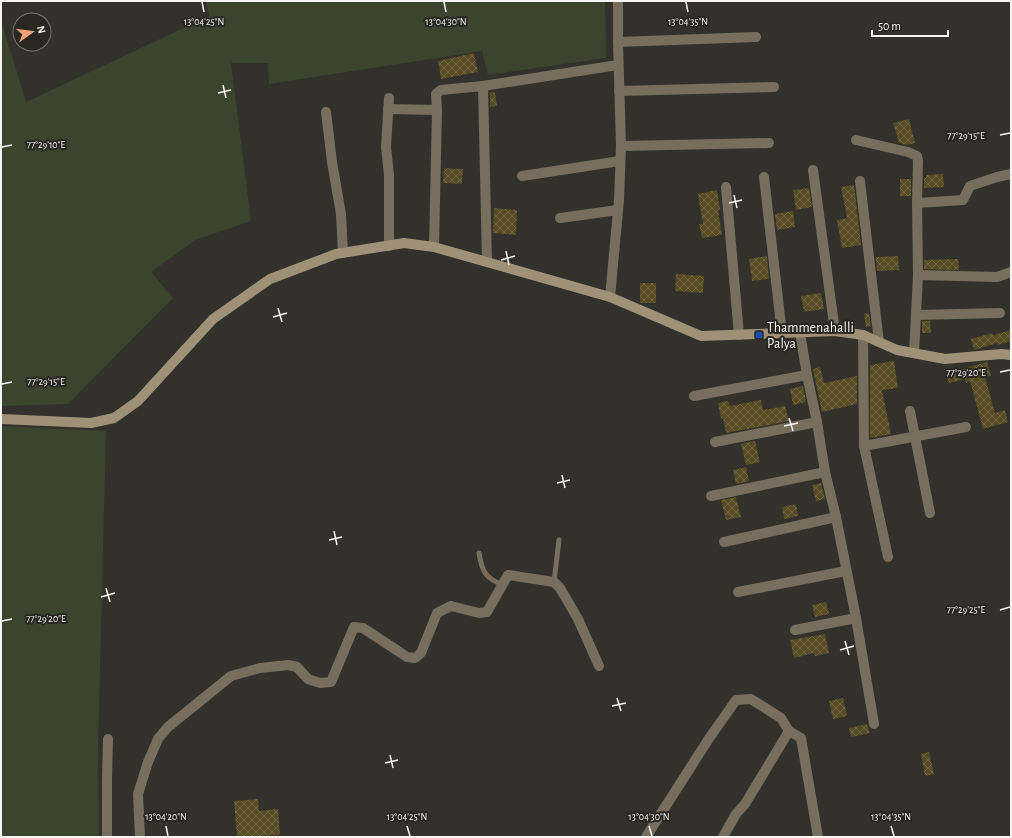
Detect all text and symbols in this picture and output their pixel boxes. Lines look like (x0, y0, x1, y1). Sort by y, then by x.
north arrow (12, 12, 52, 52)
scale bar (872, 12, 948, 38)
text: 13°04'25"N (184, 17, 224, 27)
text: 13°04'30"N (425, 17, 467, 27)
text: 13°04'35"N (668, 17, 708, 27)
text: 50 m (878, 20, 901, 32)
text: N (35, 25, 47, 35)
text: 77°29'15"E (947, 131, 985, 141)
text: 77°29'10"E (27, 140, 65, 150)
place label: Thammenahalli Palya (767, 321, 854, 351)
marker: Thammenahalli Palya (754, 330, 764, 340)
text: 77°29'20"E (946, 368, 986, 378)
text: 77°29'15"E (27, 377, 65, 387)
text: 77°29'25"E (947, 605, 985, 615)
text: 77°29'20"E (26, 614, 66, 624)
text: 13°04'20"N (145, 812, 187, 822)
text: 13°04'25"N (387, 812, 427, 822)
text: 13°04'30"N (628, 812, 670, 822)
text: 13°04'35"N (871, 812, 911, 822)

